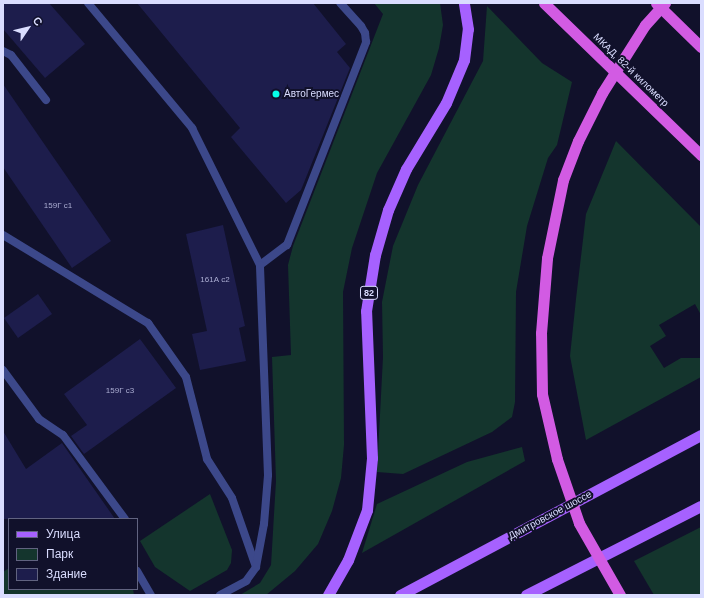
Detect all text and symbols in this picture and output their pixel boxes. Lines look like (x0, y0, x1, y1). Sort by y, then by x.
north arrow (8, 8, 48, 48)
text: С (31, 14, 45, 28)
street label: МКАД, 82-й километр (591, 31, 671, 109)
place label: АвтоГермес (284, 88, 339, 100)
marker: АвтоГермес (271, 89, 281, 99)
house number: 159Г с1 (44, 201, 72, 211)
house number: 161А с2 (200, 275, 230, 285)
road number: 82 (359, 286, 379, 300)
house number: 159Г с3 (106, 386, 134, 396)
street label: Дмитровское шоссе (506, 488, 594, 542)
legend (8, 518, 138, 590)
text: Улица (46, 527, 80, 541)
text: Парк (46, 547, 73, 561)
text: Здание (46, 567, 87, 581)

